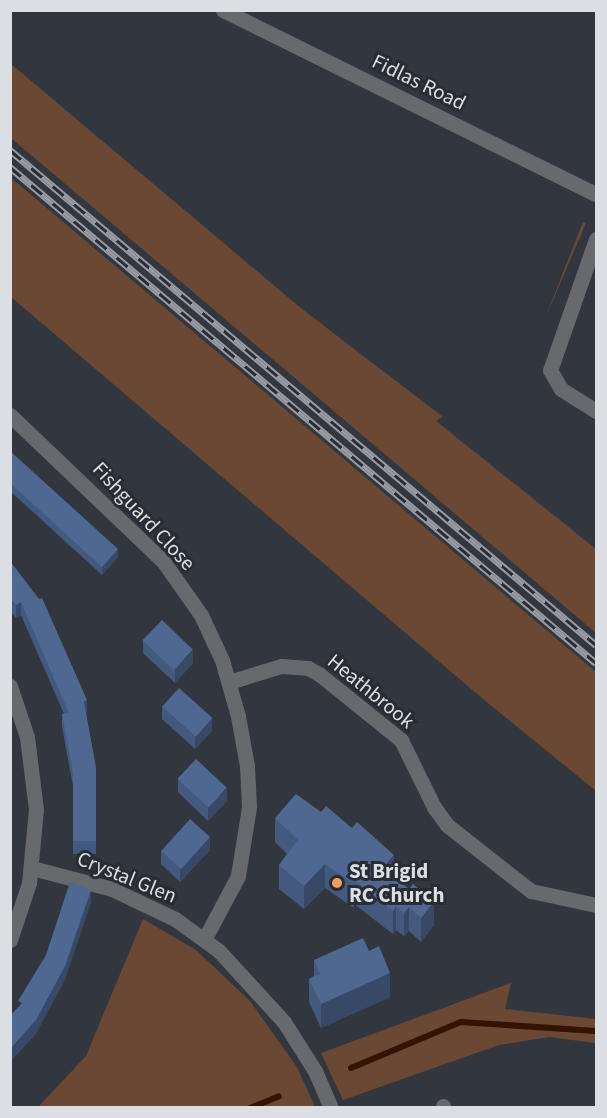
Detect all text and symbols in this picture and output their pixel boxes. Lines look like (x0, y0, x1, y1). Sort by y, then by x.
street label: Fidlas Road (368, 48, 470, 116)
street label: Fishguard Close (87, 457, 201, 575)
street label: Heathbrook (322, 648, 420, 734)
street label: Crystal Glen (74, 846, 180, 908)
place label: St Brigid RC Church (349, 858, 444, 908)
marker: St Brigid RC Church (330, 876, 344, 890)

